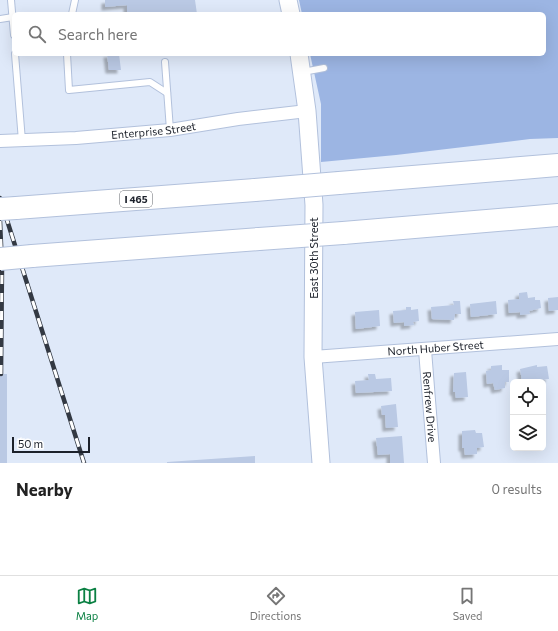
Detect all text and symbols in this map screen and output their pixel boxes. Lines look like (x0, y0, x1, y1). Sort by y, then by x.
search box (12, 12, 546, 56)
icon: search (26, 23, 48, 45)
text: Search here (58, 25, 137, 43)
street label: Enterprise Street (111, 119, 197, 141)
road number: I 465 (120, 191, 152, 207)
street label: East 30th Street (307, 217, 320, 299)
street label: North Huber Street (387, 337, 485, 358)
street label: Renfrew Drive (421, 371, 439, 443)
map controls (510, 379, 546, 451)
button: locate (510, 379, 546, 415)
button: layers (510, 415, 546, 451)
scale bar (12, 435, 90, 454)
text: 50 m (18, 437, 43, 450)
text: Nearby (16, 479, 73, 500)
text: 0 results (491, 481, 542, 497)
tab: Map (76, 585, 98, 622)
tab: Directions (250, 585, 301, 622)
tab: Saved (453, 585, 482, 622)

